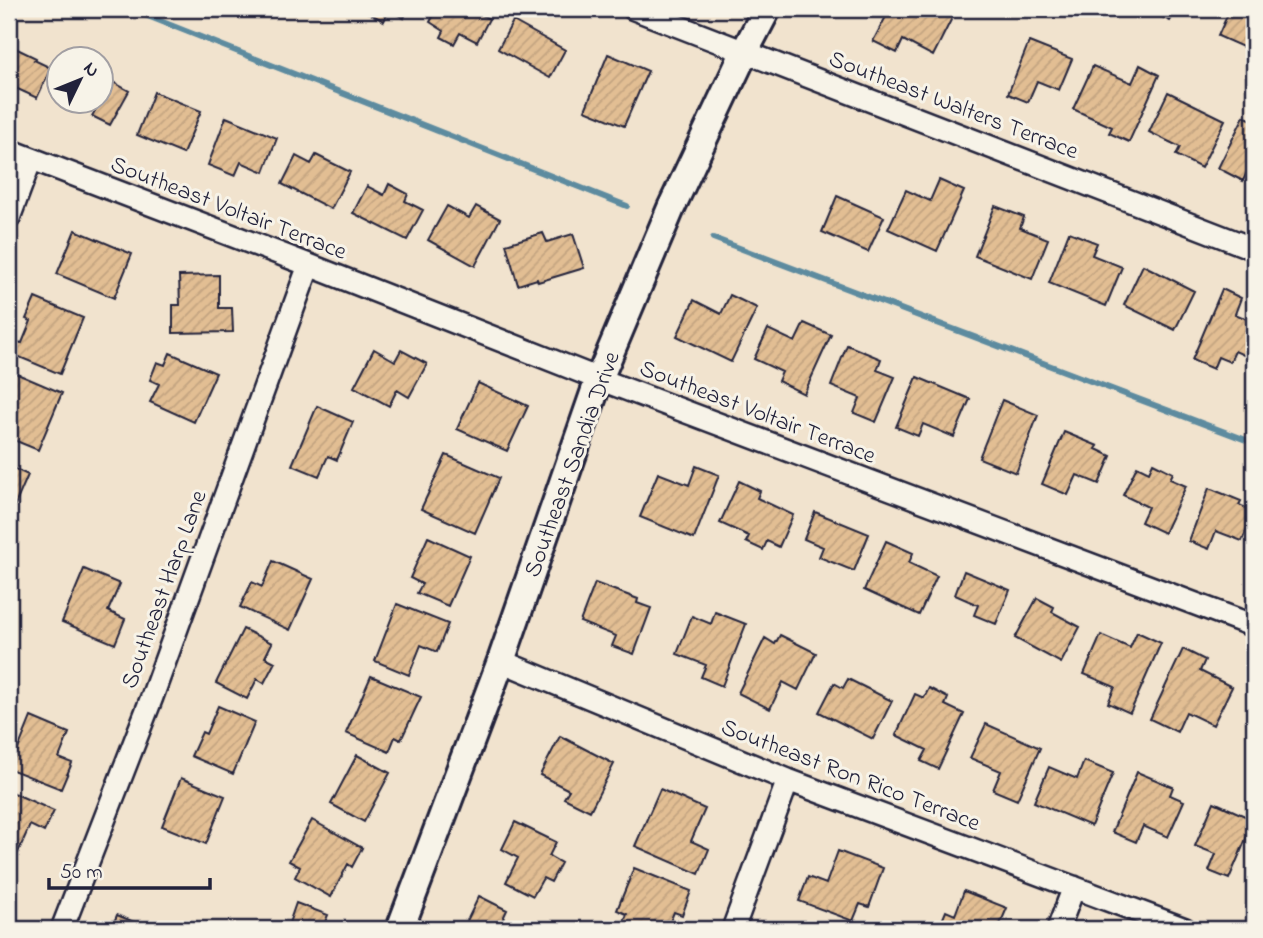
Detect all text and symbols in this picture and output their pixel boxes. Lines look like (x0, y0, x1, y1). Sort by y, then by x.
street label: Southeast Walters Terrace (823, 43, 1083, 170)
north arrow (46, 46, 116, 116)
text: N (76, 56, 105, 84)
street label: Southeast Voltair Terrace (105, 148, 352, 271)
street label: Southeast Sandia Drive (516, 347, 631, 583)
street label: Southeast Voltair Terrace (634, 352, 881, 475)
street label: Southeast Harp Lane (113, 486, 218, 694)
street label: Southeast Ron Rico Terrace (715, 711, 985, 842)
scale bar (49, 847, 210, 891)
text: 50 m (60, 858, 103, 888)

